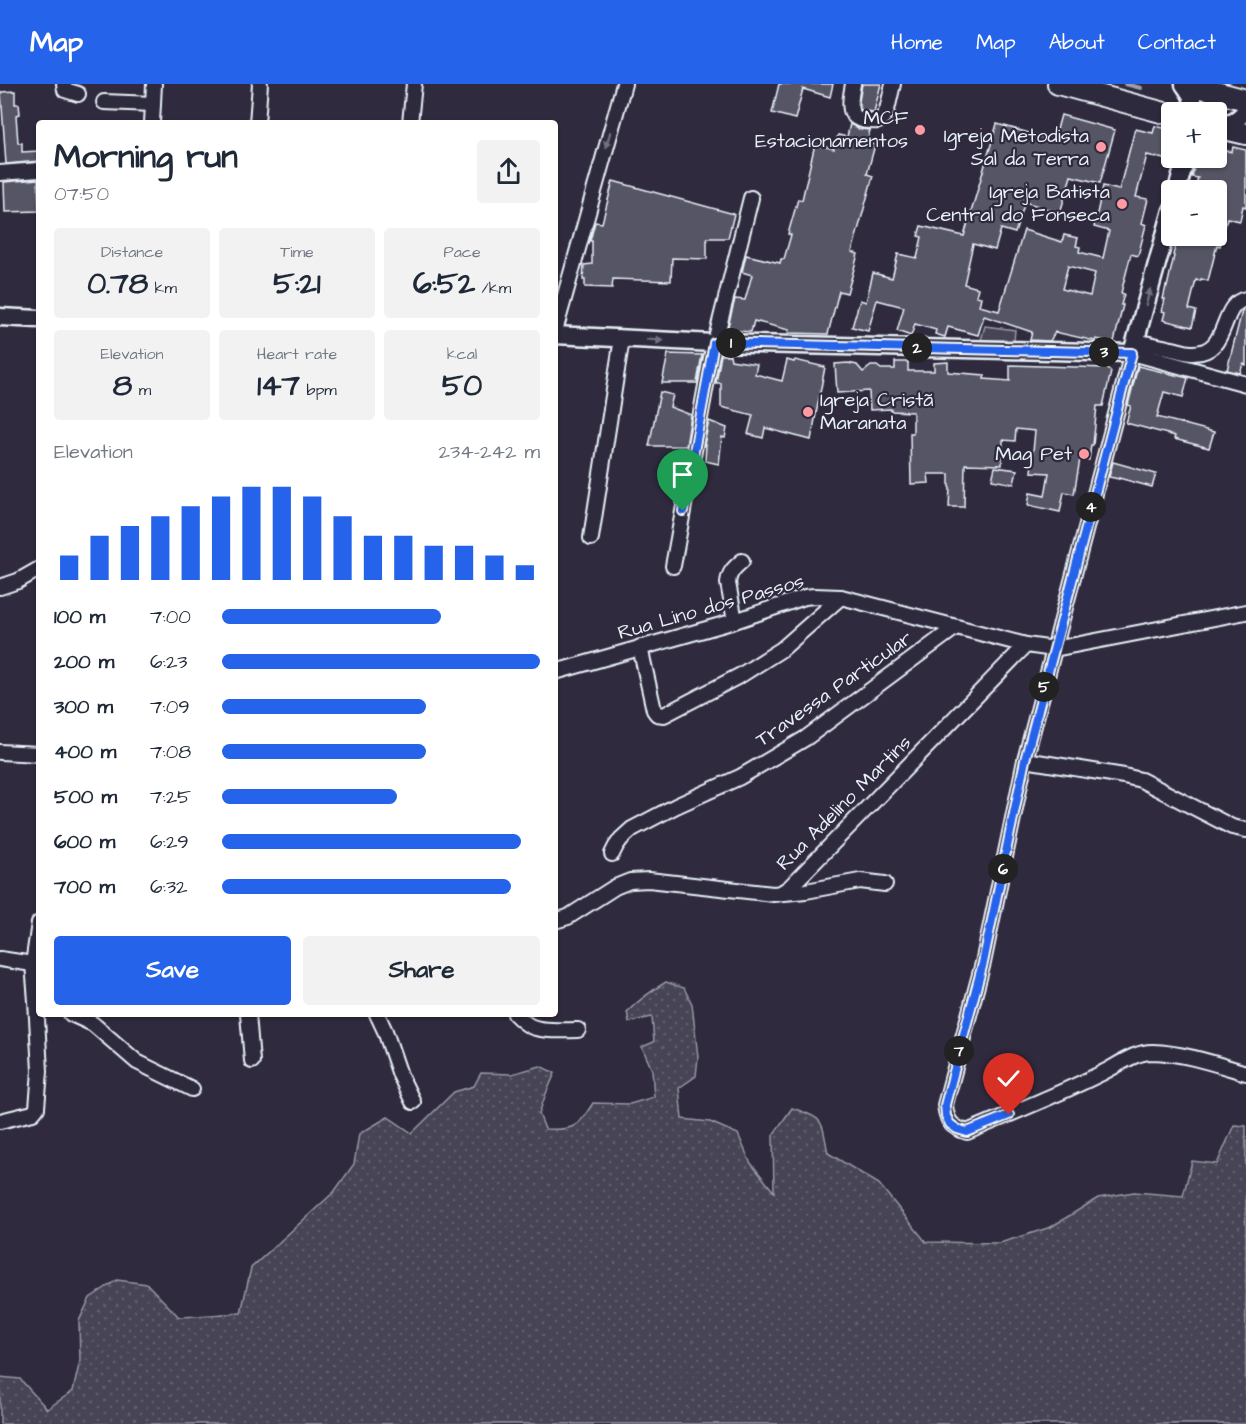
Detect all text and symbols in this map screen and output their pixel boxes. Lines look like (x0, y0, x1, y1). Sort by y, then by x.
text: Map (30, 23, 83, 62)
text: Home (891, 28, 943, 57)
text: Map (976, 28, 1016, 57)
text: About (1049, 28, 1105, 57)
text: Contact (1138, 28, 1216, 57)
map controls (1161, 102, 1227, 246)
button: + (1161, 102, 1227, 168)
place label: MCF Estacionamentos (755, 104, 908, 155)
place label: Igreja Metodista Sal da Terra (944, 122, 1089, 173)
marker: MCF Estacionamentos (913, 123, 927, 137)
one-way arrow (603, 131, 612, 149)
text: Morning run (54, 134, 238, 180)
button: share (477, 140, 540, 203)
marker: Igreja Metodista Sal da Terra (1094, 140, 1108, 154)
place label: Igreja Batista Central do Fonseca (926, 178, 1110, 229)
text: 07:50 (54, 180, 109, 208)
button: − (1161, 180, 1227, 246)
marker: Igreja Batista Central do Fonseca (1115, 197, 1129, 211)
text: Distance (101, 241, 163, 263)
text: Time (280, 241, 314, 263)
text: Pace (443, 241, 481, 263)
text: 0.78 (87, 263, 148, 305)
text: 5:21 (273, 263, 321, 305)
text: 6:52 (413, 263, 475, 305)
text: km (148, 277, 177, 299)
text: /km (475, 277, 511, 299)
one-way arrow (1144, 288, 1153, 306)
pin: 1 (716, 328, 746, 358)
text: 1 (730, 332, 732, 354)
pin: 2 (902, 333, 932, 363)
one-way arrow (646, 335, 665, 344)
text: 2 (912, 337, 922, 359)
pin: 3 (1089, 337, 1119, 367)
text: 3 (1100, 341, 1108, 363)
text: Elevation (101, 343, 163, 365)
text: Heart rate (257, 343, 337, 365)
text: kcal (447, 343, 477, 365)
text: 8 (113, 365, 132, 407)
text: 147 (257, 365, 300, 407)
text: 50 (442, 365, 482, 407)
text: m (132, 379, 151, 401)
text: bpm (300, 379, 337, 401)
place label: Igreja Cristã Maranata (820, 386, 933, 437)
marker: Igreja Cristã Maranata (801, 405, 815, 419)
text: Elevation (54, 438, 133, 466)
text: 234–242 m (438, 438, 540, 466)
place label: Mag Pet (995, 440, 1072, 469)
marker: Mag Pet (1077, 447, 1091, 461)
pin (657, 449, 708, 511)
icon: arrive (666, 458, 699, 491)
pin: 4 (1076, 492, 1106, 522)
text: 4 (1086, 496, 1096, 518)
street label: Rua Lino dos Passos (615, 567, 807, 647)
text: 100 m (54, 603, 105, 631)
text: 7:00 (150, 603, 191, 631)
street label: Travessa Particular (750, 624, 918, 754)
text: 200 m (54, 648, 114, 676)
text: 6:23 (150, 648, 188, 676)
pin: 5 (1029, 672, 1059, 702)
text: 5 (1038, 676, 1050, 698)
text: 300 m (54, 693, 113, 721)
text: 7:09 (150, 693, 190, 721)
street label: Rua Adelino Martins (770, 729, 918, 877)
text: 400 m (54, 738, 116, 766)
text: 7:08 (150, 738, 191, 766)
text: 500 m (54, 783, 117, 811)
text: 7:25 (150, 783, 191, 811)
text: 600 m (54, 828, 115, 856)
text: 6:29 (150, 828, 189, 856)
pin: 6 (988, 854, 1018, 884)
text: 6 (998, 858, 1008, 880)
text: 700 m (54, 873, 115, 901)
text: 6:32 (150, 873, 188, 901)
button: Save (54, 936, 291, 1005)
button: Share (303, 936, 540, 1005)
pin: 7 (944, 1036, 974, 1066)
text: 7 (954, 1040, 964, 1062)
pin (983, 1053, 1034, 1115)
icon: check (992, 1062, 1025, 1095)

